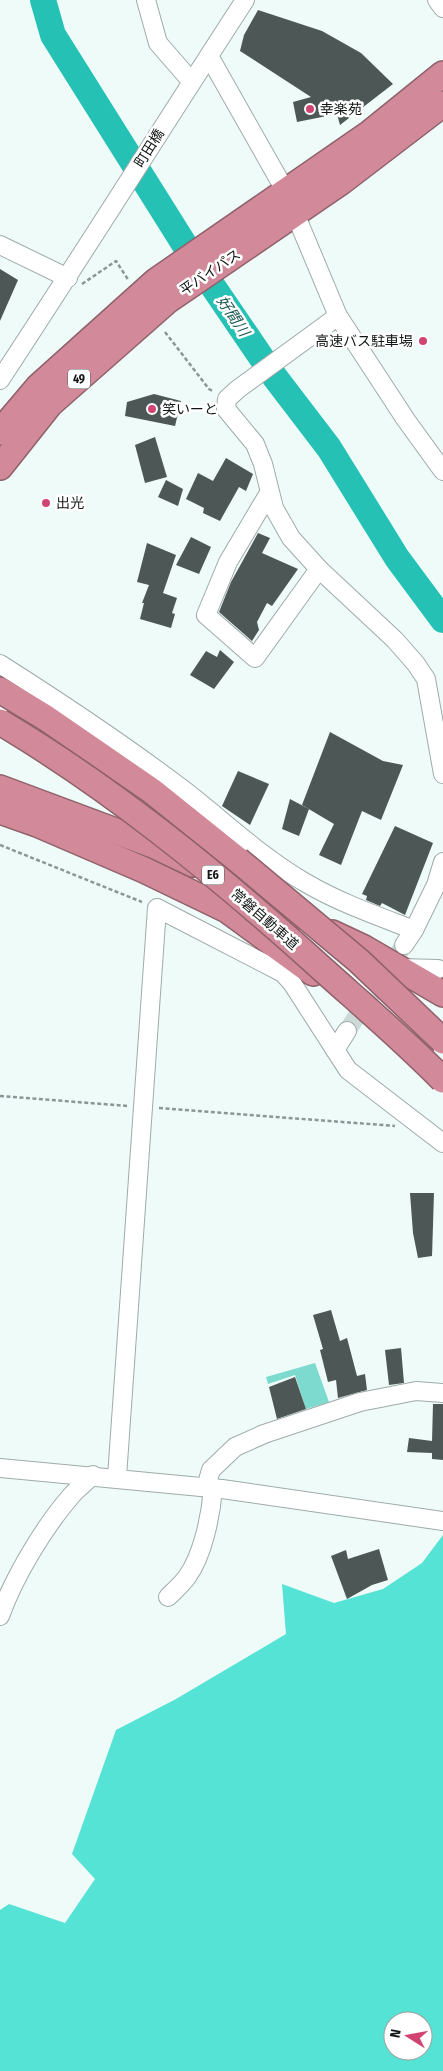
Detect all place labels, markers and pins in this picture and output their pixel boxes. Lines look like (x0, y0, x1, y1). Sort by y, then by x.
place label: 幸楽苑 (320, 101, 362, 118)
marker: 幸楽苑 (304, 103, 316, 115)
place label: 高速バス駐車場 (315, 333, 413, 350)
marker: 高速バス駐車場 (417, 335, 429, 347)
place label: 笑いーと (162, 401, 218, 418)
marker: 笑いーと (146, 403, 158, 415)
place label: 出光 (56, 495, 84, 512)
marker: 出光 (40, 497, 52, 509)

